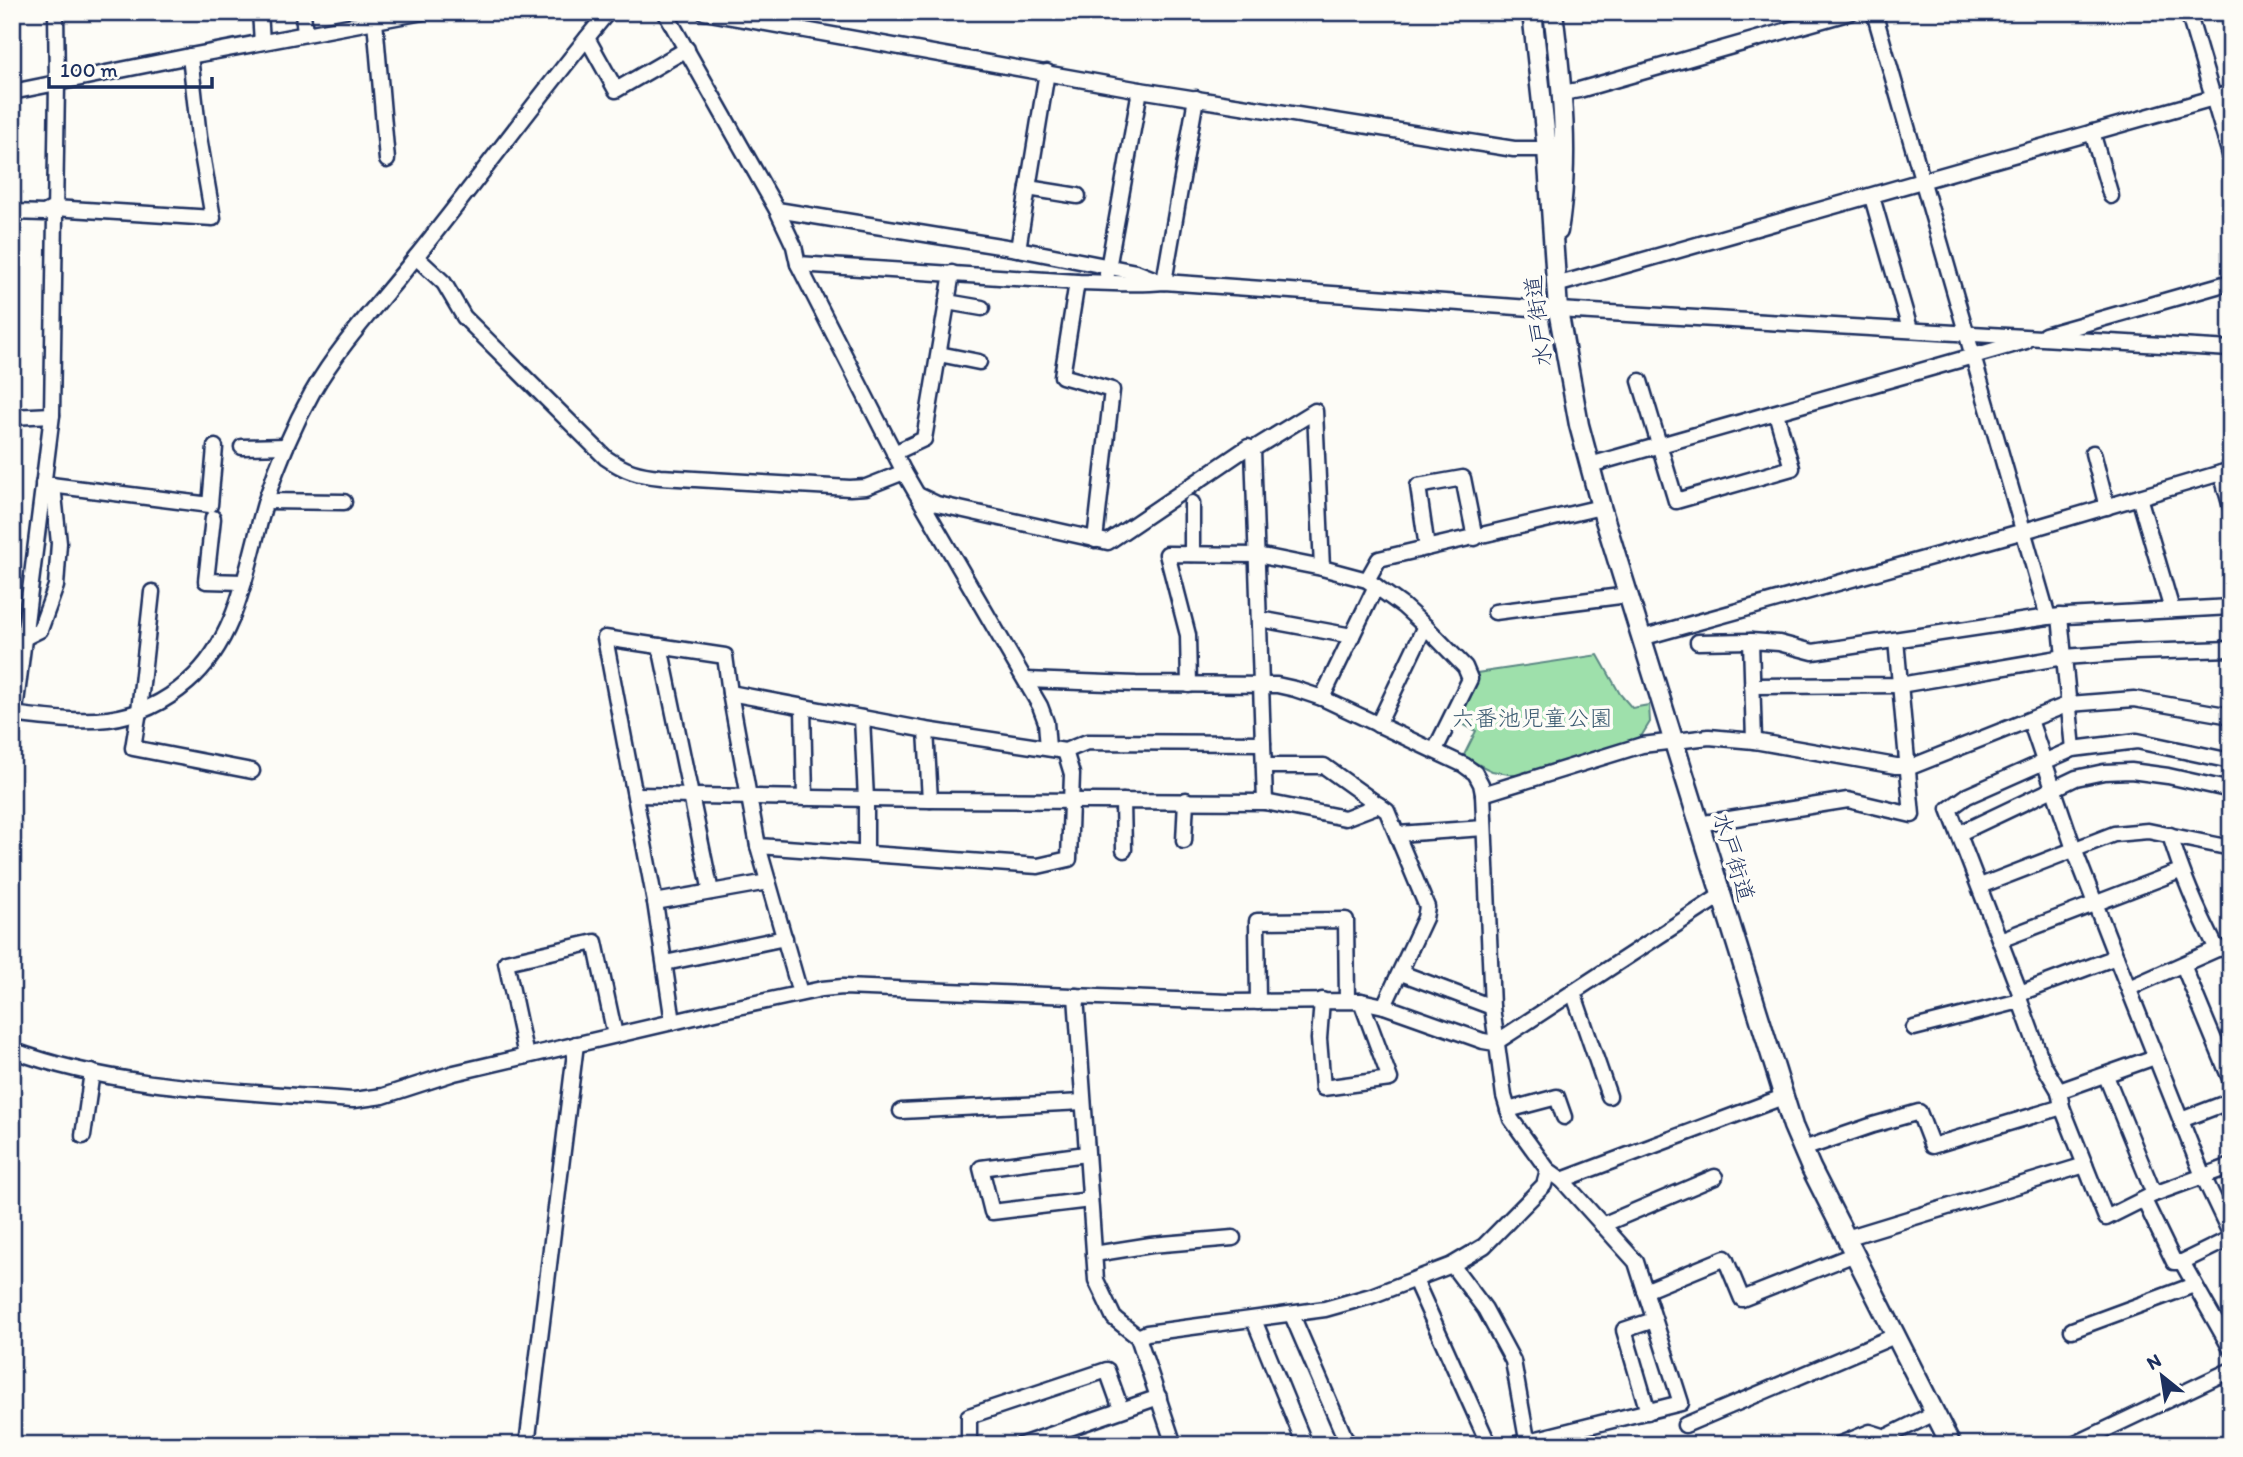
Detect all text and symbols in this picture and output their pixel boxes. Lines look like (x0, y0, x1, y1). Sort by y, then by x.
scale bar (49, 46, 212, 90)
text: 100 m (60, 57, 118, 82)
street label: 水戸街道 (1518, 274, 1558, 368)
park label: 六番池児童公園 (1452, 704, 1613, 732)
street label: 水戸街道 (1707, 809, 1761, 905)
north arrow (2128, 1342, 2198, 1412)
text: N (2142, 1349, 2165, 1375)

